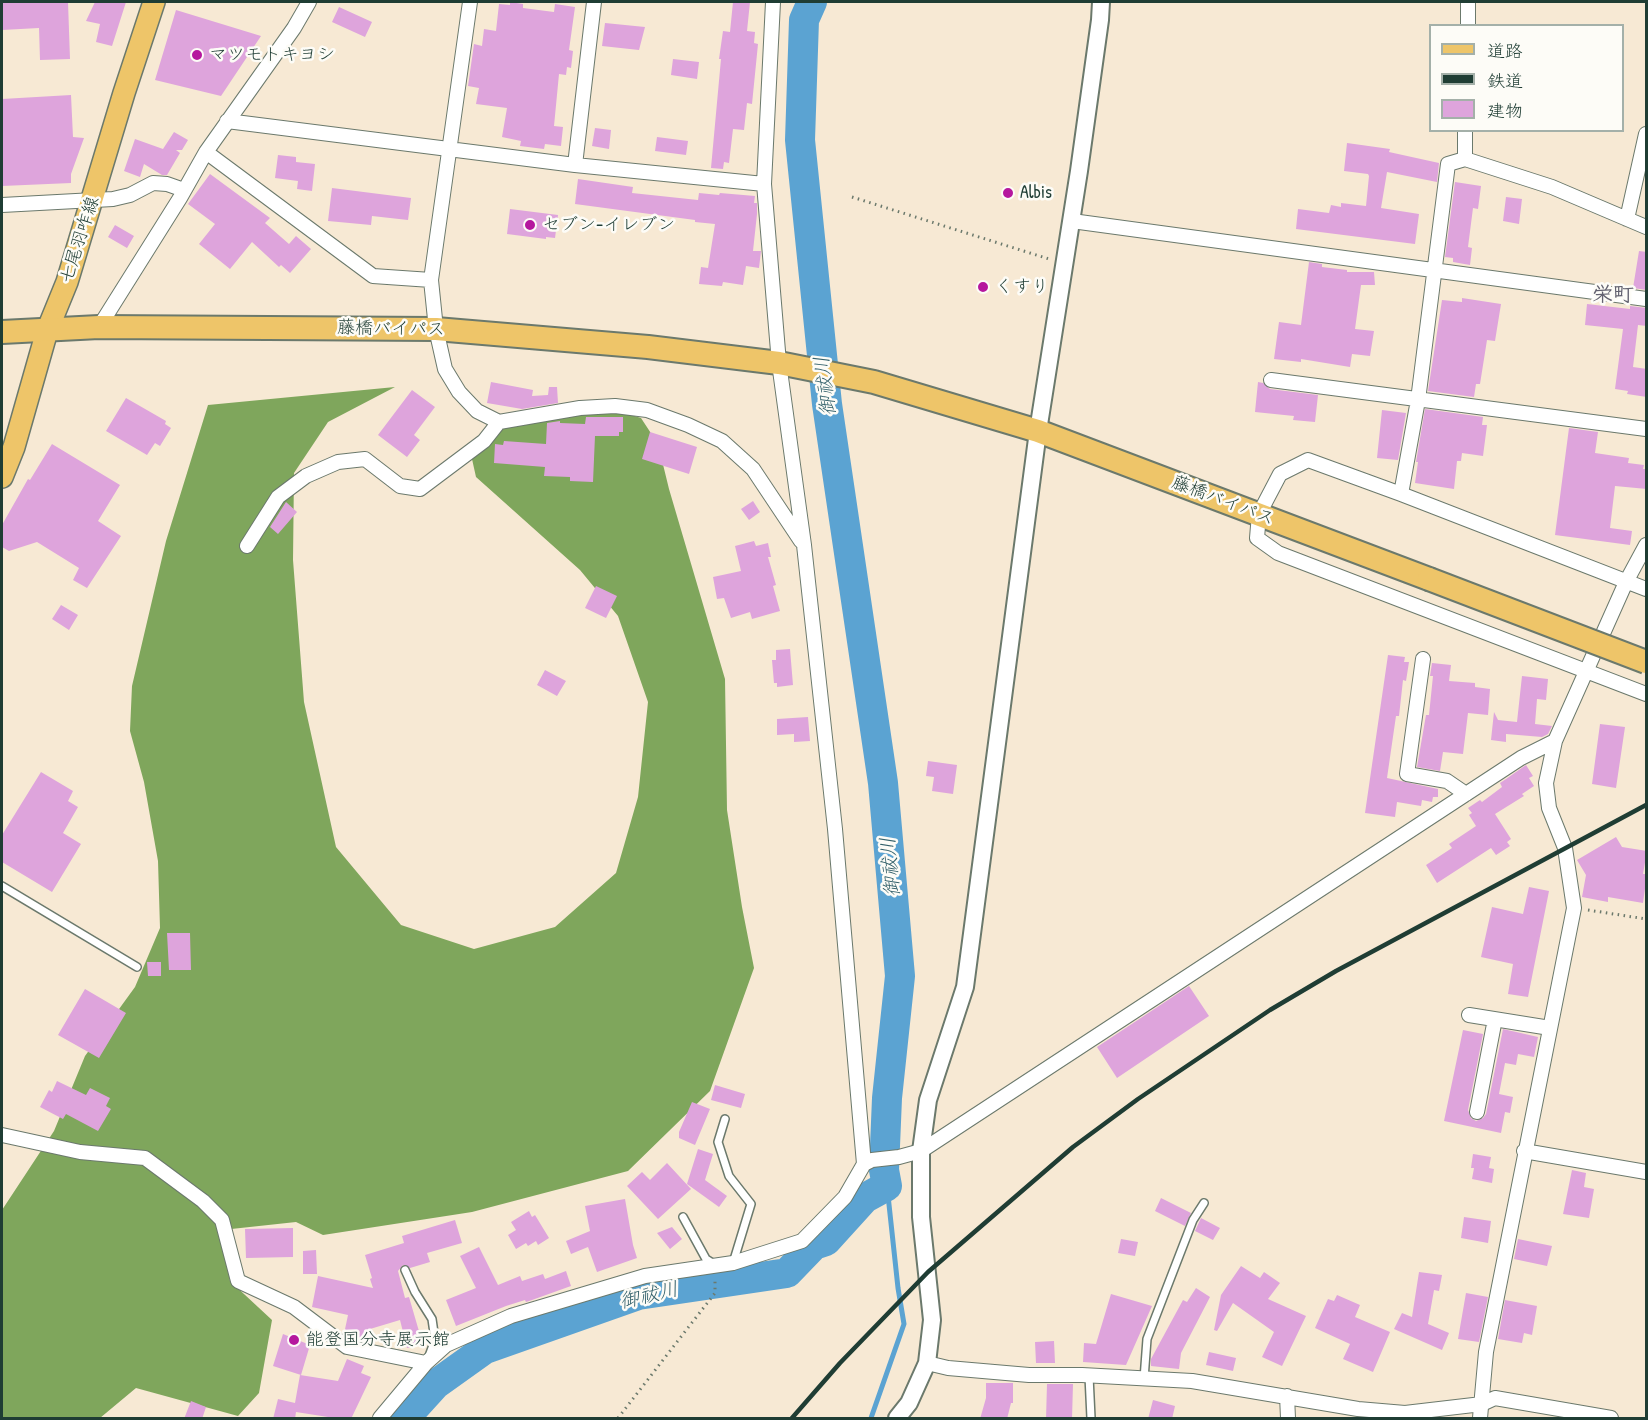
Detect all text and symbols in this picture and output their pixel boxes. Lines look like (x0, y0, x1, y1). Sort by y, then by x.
legend (1429, 24, 1624, 132)
text: 道路 (1487, 38, 1523, 63)
place label: マツモトキヨシ (209, 44, 335, 66)
marker: マツモトキヨシ (190, 48, 204, 62)
text: 鉄道 (1487, 68, 1523, 93)
text: 建物 (1487, 98, 1523, 123)
place label: Albis (1020, 182, 1052, 204)
marker: Albis (1001, 186, 1015, 200)
street label: 七尾羽咋線 (56, 194, 104, 286)
place label: セブン-イレブン (542, 214, 675, 236)
marker: セブン-イレブン (523, 218, 537, 232)
place label: くすり (995, 276, 1049, 298)
marker: くすり (976, 280, 990, 294)
district label: 栄町 (1592, 282, 1634, 308)
street label: 藤橋バイパス (337, 317, 445, 341)
water label: 御祓川 (810, 355, 842, 417)
street label: 藤橋バイパス (1169, 472, 1277, 530)
water label: 御祓川 (876, 836, 906, 898)
water label: 御祓川 (617, 1278, 681, 1314)
place label: 能登国分寺展示館 (306, 1329, 450, 1351)
marker: 能登国分寺展示館 (287, 1333, 301, 1347)

